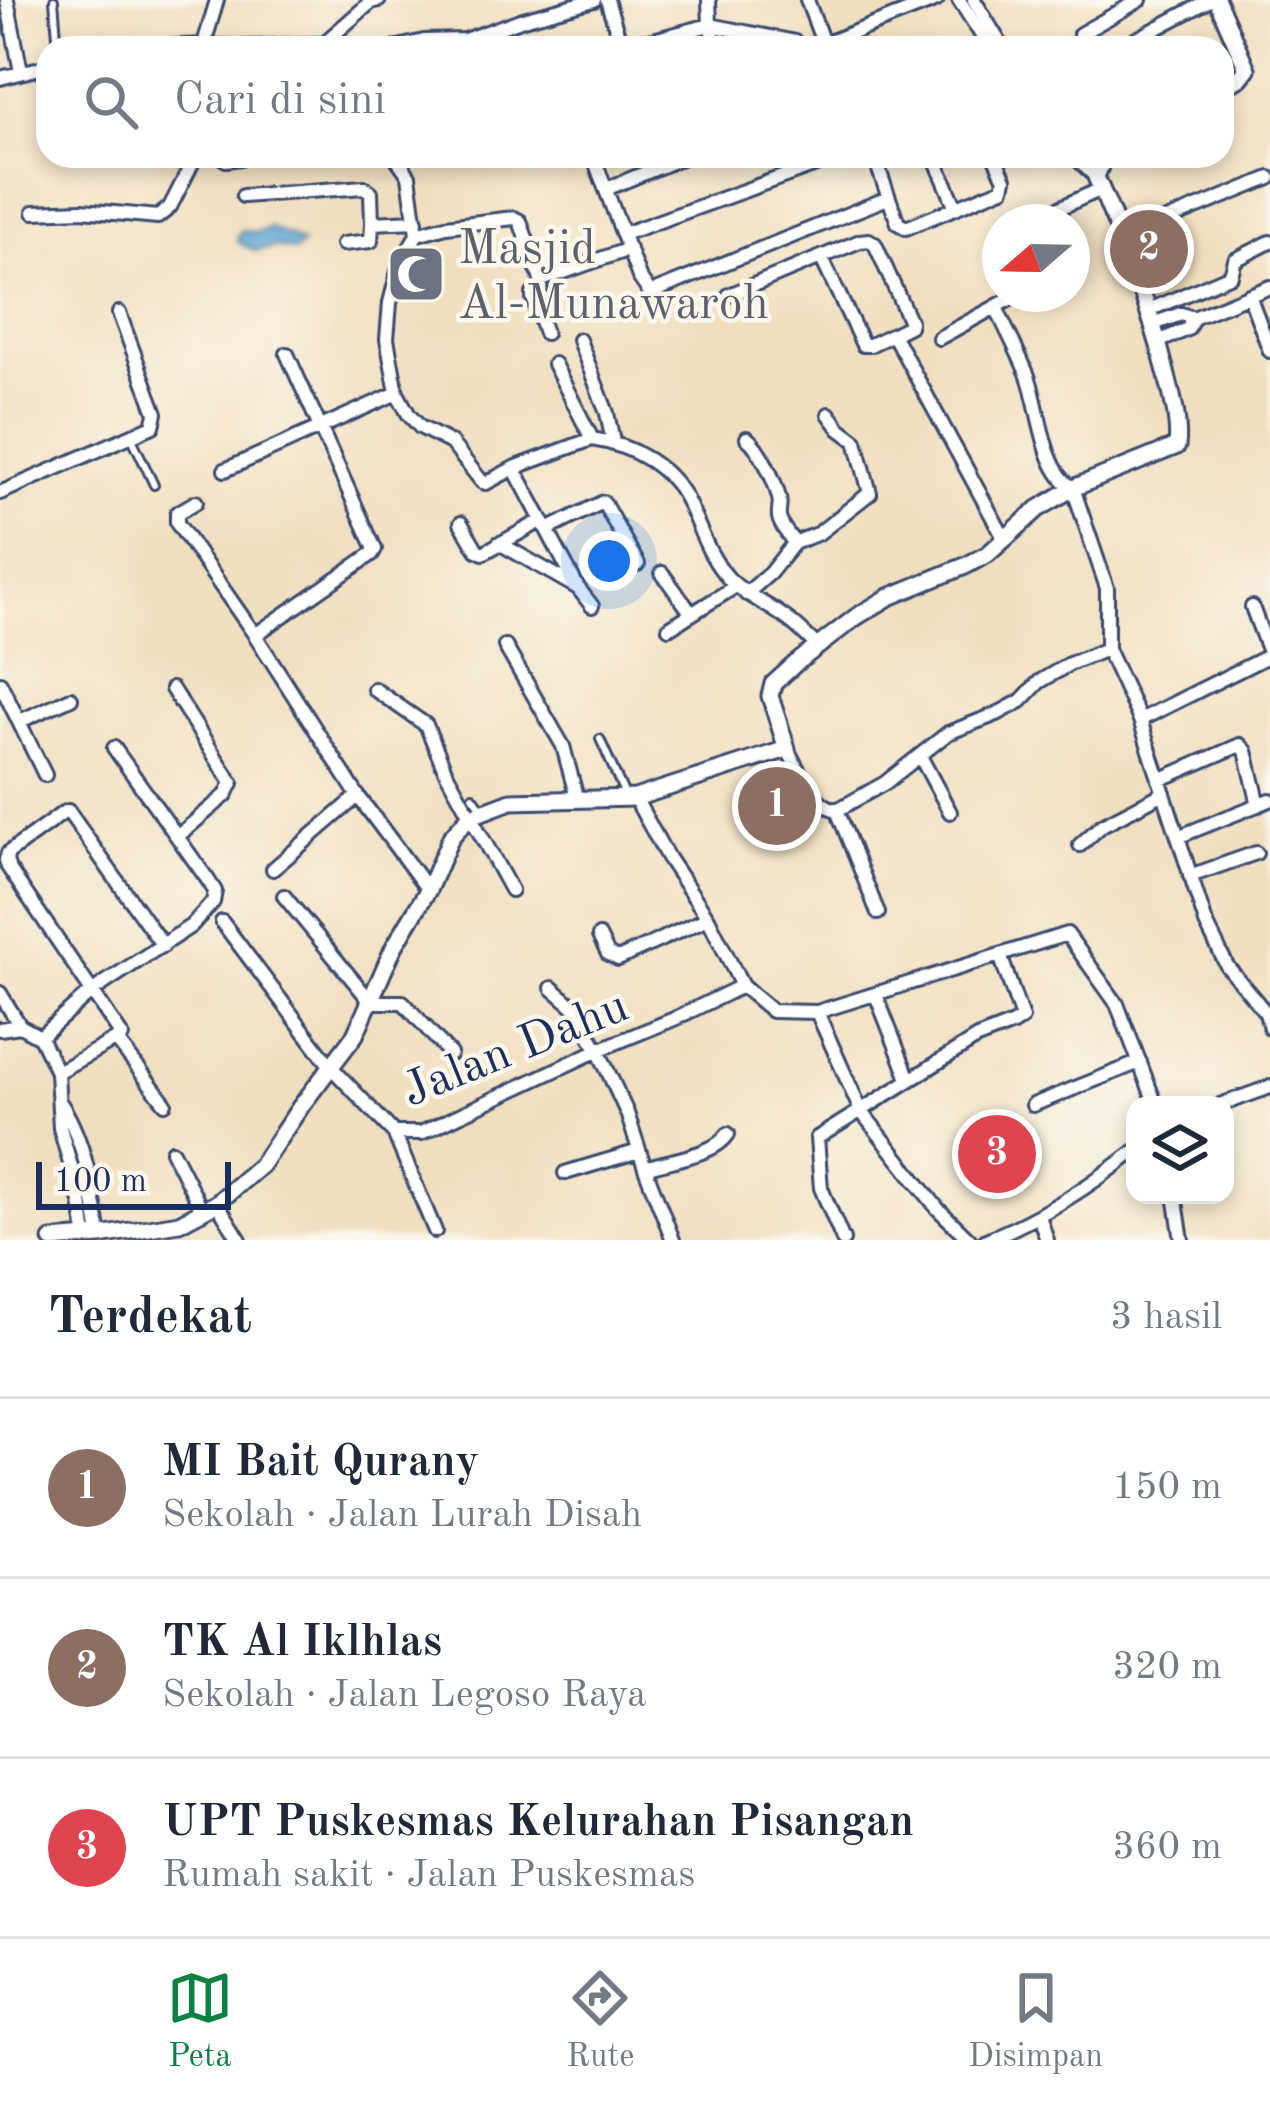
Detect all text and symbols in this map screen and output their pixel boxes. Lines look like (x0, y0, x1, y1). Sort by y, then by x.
search box (36, 36, 1234, 168)
icon: search (78, 69, 144, 135)
text: Cari di sini (174, 79, 386, 124)
north arrow (982, 204, 1090, 312)
pin: 2 (1110, 204, 1188, 294)
place label: Masjid Al-Munawaroh (458, 226, 769, 329)
mosque icon: Masjid Al-Munawaroh (385, 243, 447, 305)
your location (579, 531, 639, 591)
pin: 1 (738, 761, 816, 851)
street label: Jalan Dahu (396, 983, 635, 1117)
map controls (1126, 1096, 1234, 1204)
button: layers (1126, 1096, 1234, 1204)
pin: 3 (958, 1109, 1036, 1199)
scale bar (36, 1156, 231, 1209)
text: 100 m (54, 1166, 147, 1199)
text: Terdekat (48, 1293, 252, 1344)
text: 3 hasil (1110, 1298, 1222, 1337)
text: MI Bait Qurany (162, 1441, 479, 1486)
text: 1 (76, 1468, 98, 1507)
text: 150 m (1112, 1468, 1222, 1507)
text: Sekolah · Jalan Lurah Disah (162, 1496, 642, 1535)
text: TK Al Iklhlas (162, 1621, 442, 1666)
text: 2 (76, 1648, 98, 1687)
text: 320 m (1112, 1648, 1222, 1687)
text: Sekolah · Jalan Legoso Raya (162, 1676, 647, 1715)
text: UPT Puskesmas Kelurahan Pisangan (162, 1801, 914, 1846)
text: 3 (76, 1828, 98, 1867)
text: 360 m (1112, 1828, 1222, 1867)
text: Rumah sakit · Jalan Puskesmas (162, 1856, 695, 1895)
tab: Peta (167, 1965, 233, 2078)
tab: Rute (566, 1965, 634, 2078)
tab: Disimpan (968, 1965, 1103, 2078)

